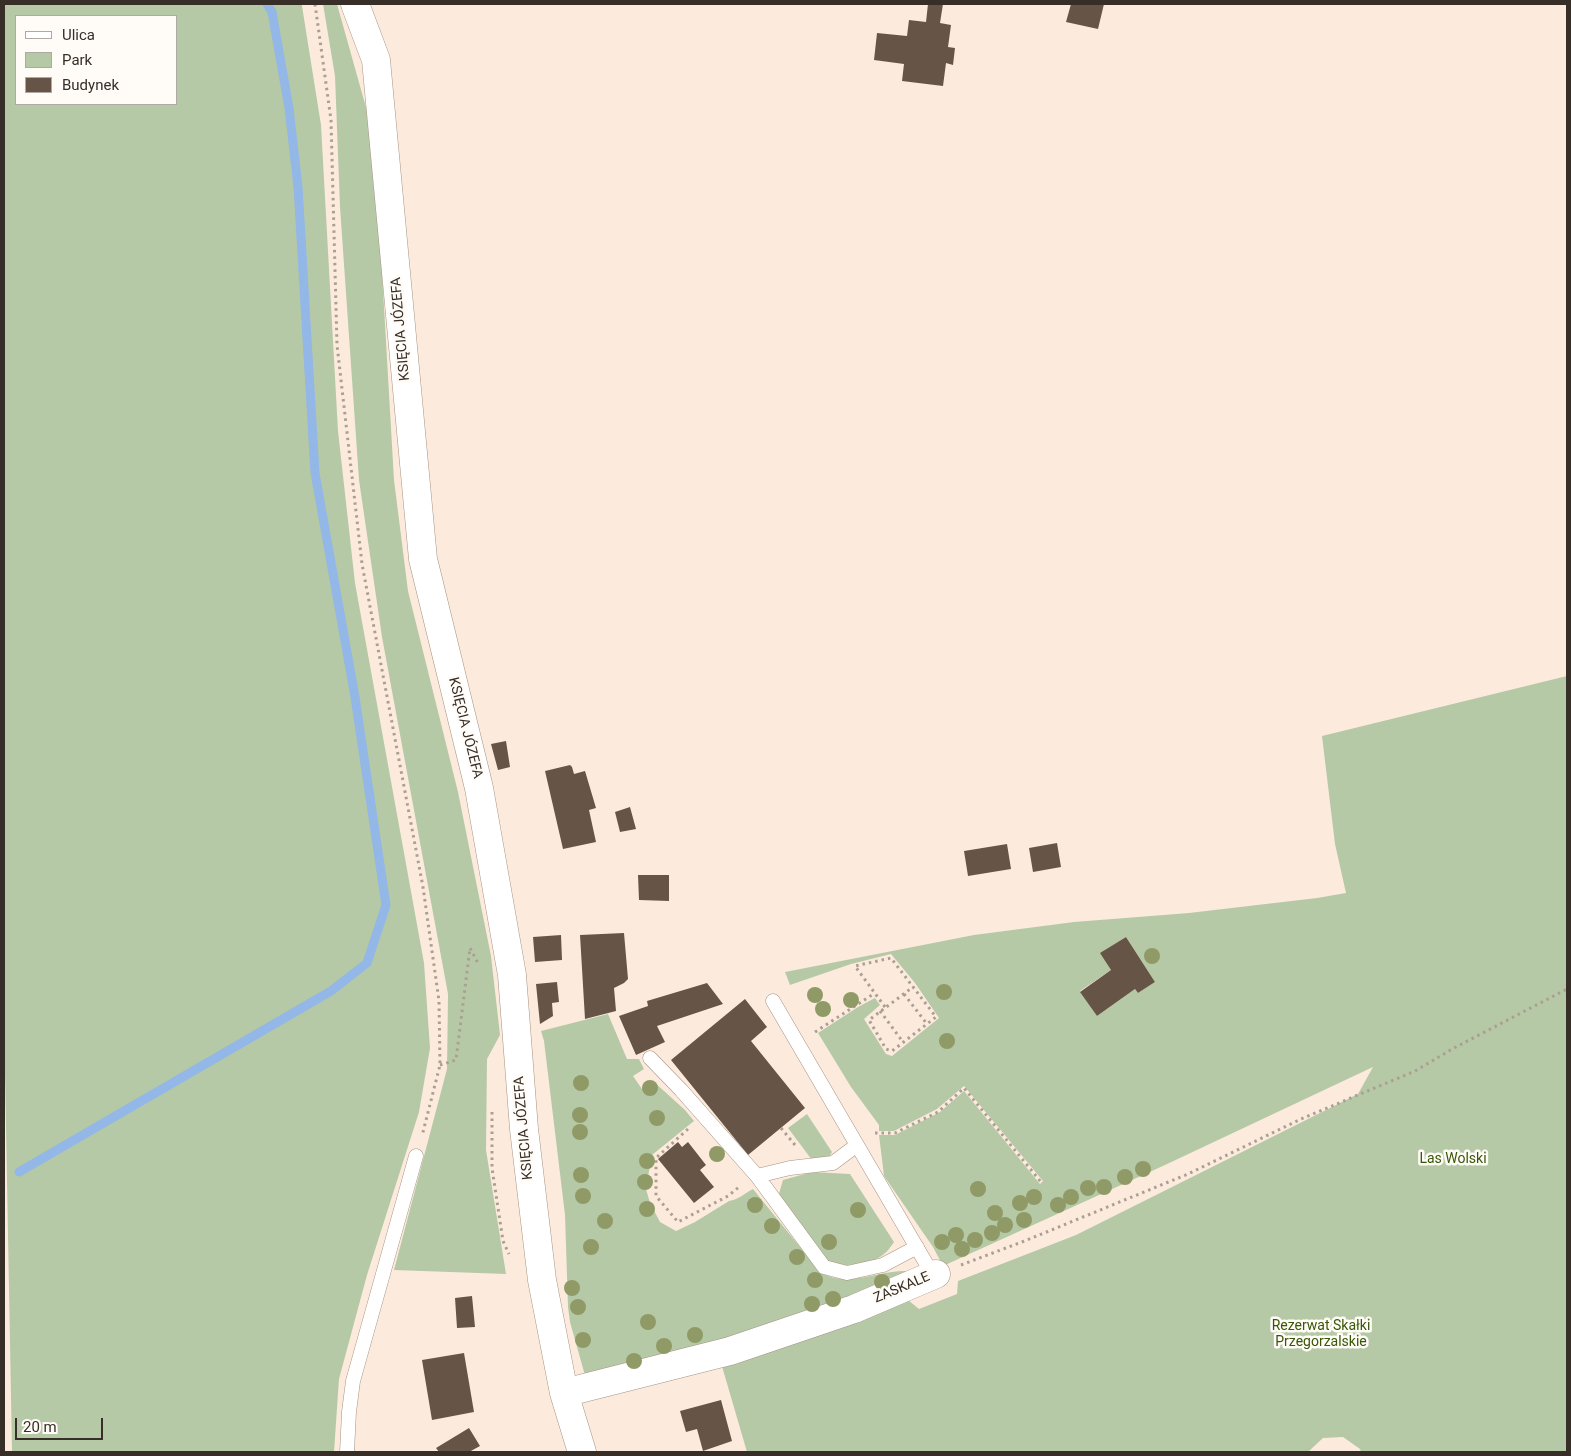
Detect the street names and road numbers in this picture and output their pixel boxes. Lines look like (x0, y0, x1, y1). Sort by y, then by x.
street label: KSIĘCIA JÓZEFA (388, 277, 414, 381)
street label: KSIĘCIA JÓZEFA (444, 676, 486, 780)
street label: KSIĘCIA JÓZEFA (511, 1076, 537, 1180)
street label: ZASKALE (871, 1269, 933, 1307)

